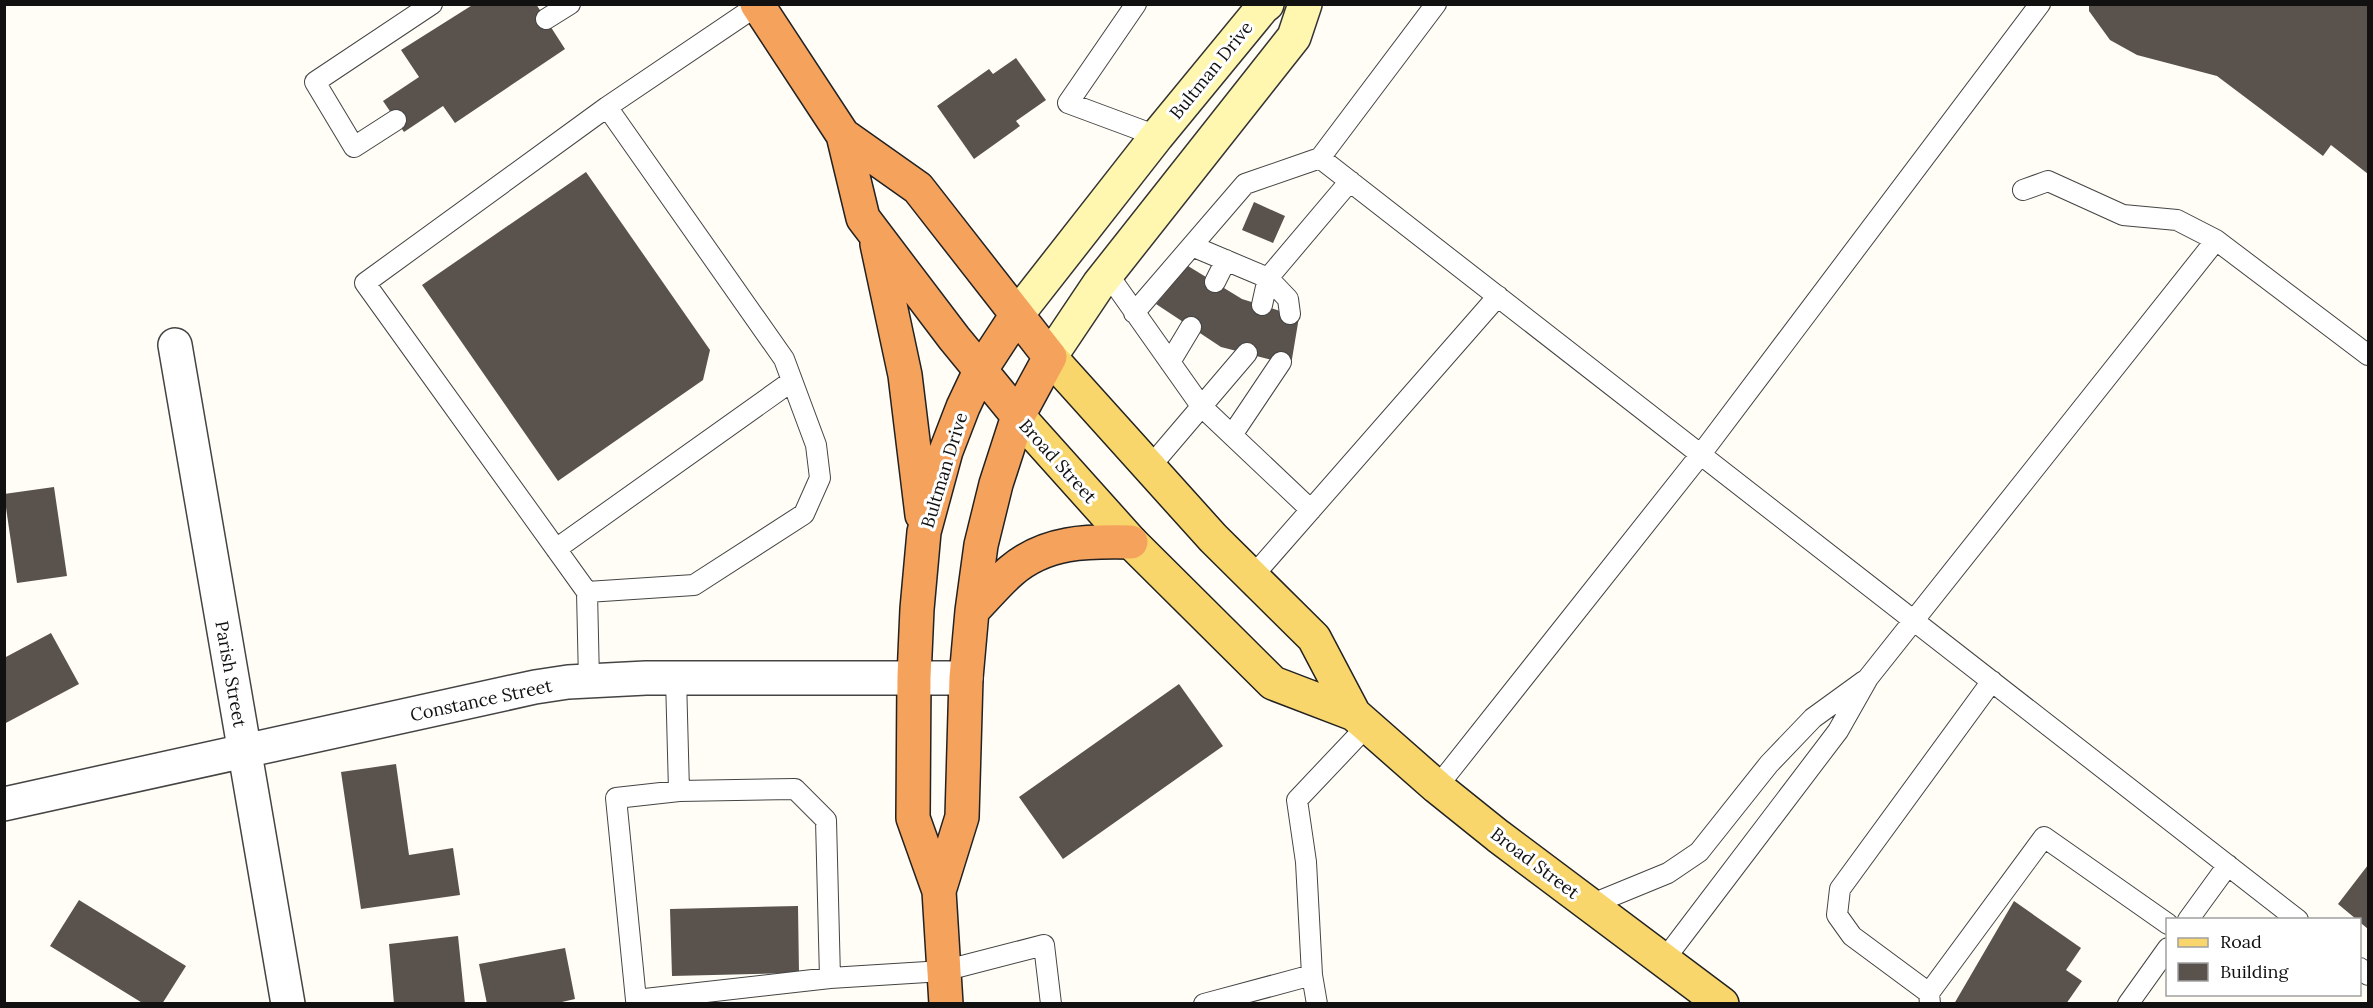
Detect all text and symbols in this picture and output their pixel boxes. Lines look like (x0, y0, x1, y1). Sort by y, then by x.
street label: Bultman Drive (1164, 16, 1258, 124)
street label: Bultman Drive (915, 409, 973, 531)
street label: Broad Street (1014, 414, 1102, 508)
street label: Parish Street (210, 619, 252, 729)
street label: Constance Street (408, 674, 554, 726)
street label: Broad Street (1486, 822, 1584, 904)
legend (2166, 918, 2361, 996)
text: Road (2220, 930, 2262, 953)
text: Building (2220, 960, 2290, 983)

